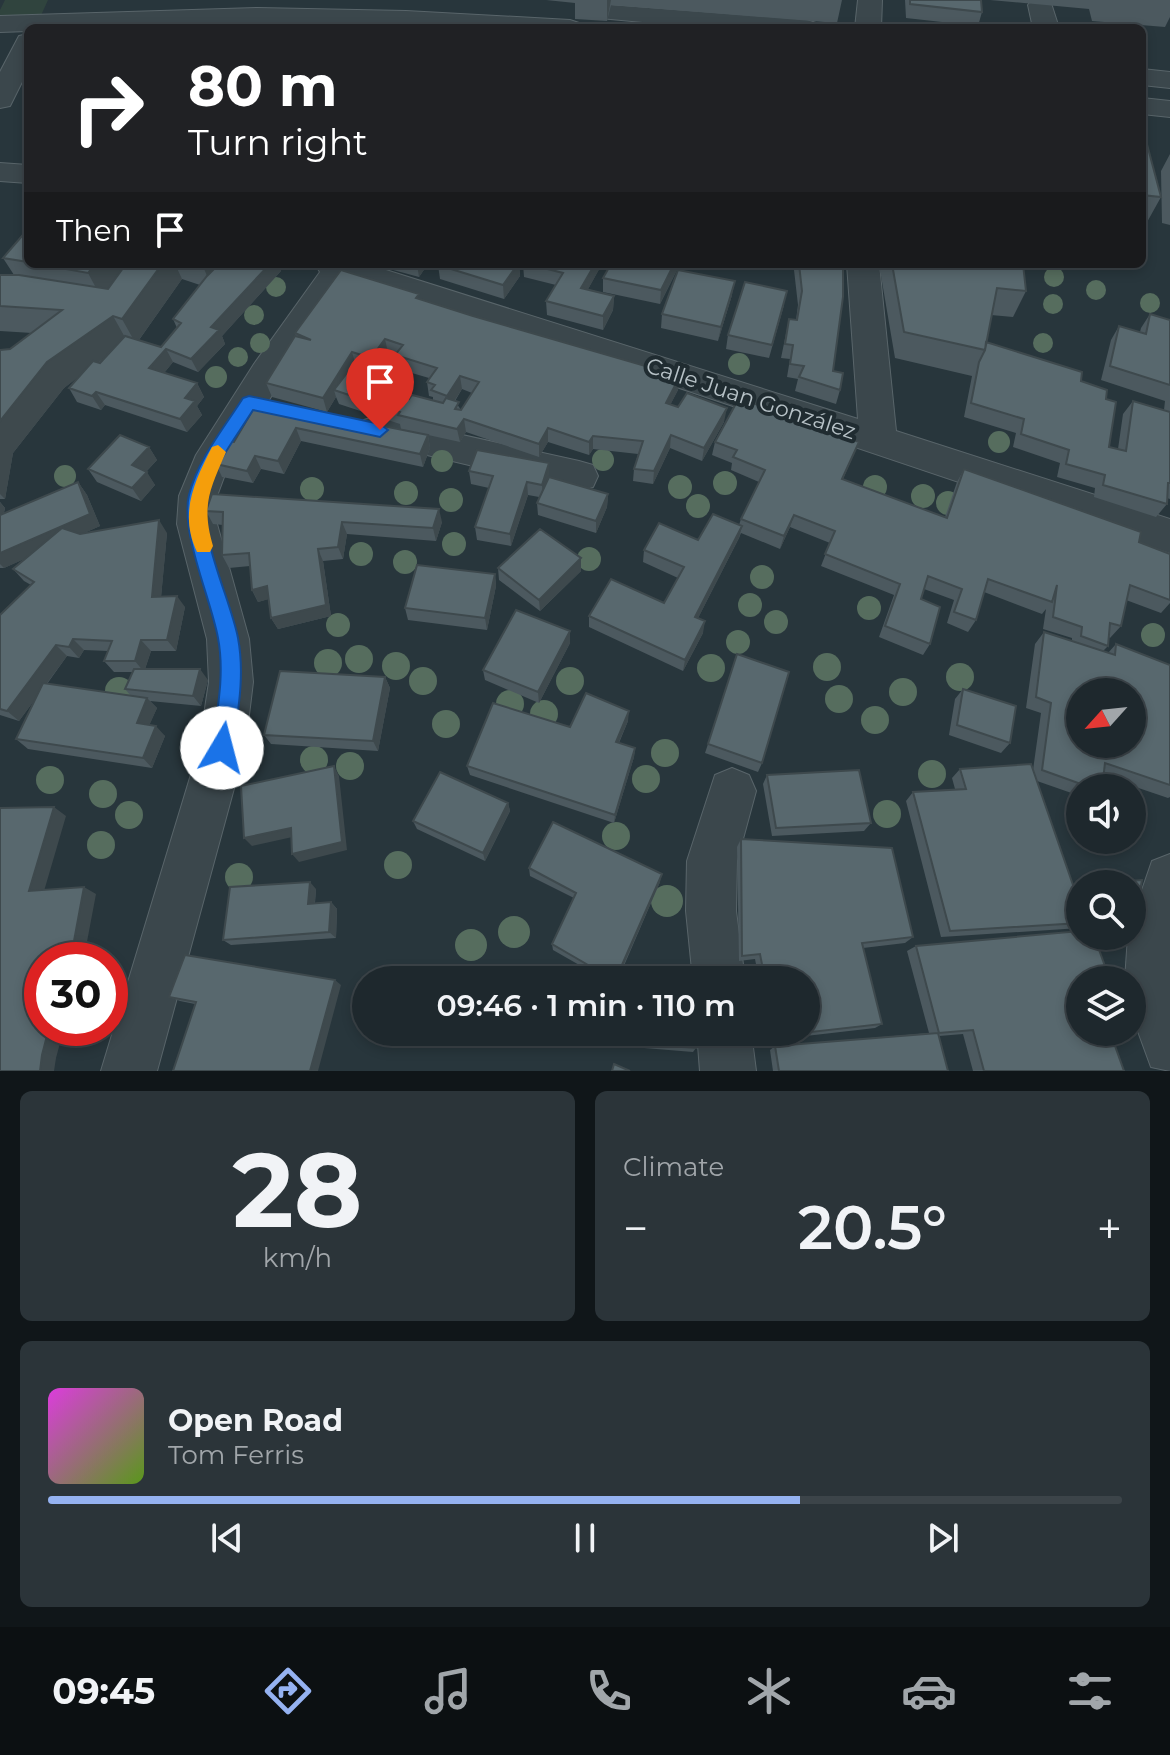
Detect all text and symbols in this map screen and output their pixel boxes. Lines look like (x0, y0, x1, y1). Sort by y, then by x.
text: 80 m (188, 52, 338, 120)
icon: right (56, 56, 160, 160)
text: Turn right (188, 120, 368, 164)
icon: arrive (148, 208, 192, 252)
text: Then (56, 212, 132, 249)
pin (346, 348, 414, 430)
street label: Calle Juan González (643, 352, 859, 445)
icon: arrive (358, 360, 402, 404)
north arrow (1066, 678, 1146, 758)
map controls (1066, 678, 1146, 1046)
position arrow (180, 706, 264, 790)
button: sound (1066, 774, 1146, 854)
button: search (1066, 870, 1146, 950)
speed limit sign: 30 (24, 942, 128, 1046)
button: layers (1066, 966, 1146, 1046)
text: 09:46 · 1 min · 110 m (436, 987, 736, 1024)
text: 28 (232, 1126, 363, 1253)
text: Climate (623, 1151, 724, 1183)
text: 20.5° (798, 1191, 947, 1264)
text: − (623, 1201, 648, 1255)
text: + (1097, 1201, 1122, 1255)
text: km/h (263, 1242, 332, 1274)
text: Open Road (168, 1402, 343, 1439)
text: Tom Ferris (168, 1439, 304, 1471)
icon: previous (205, 1516, 249, 1560)
icon: pause (563, 1516, 607, 1560)
icon: next (921, 1516, 965, 1560)
icon: directions (260, 1663, 316, 1719)
icon: music (420, 1663, 476, 1719)
icon: phone (581, 1663, 637, 1719)
icon: climate (741, 1663, 797, 1719)
icon: car (901, 1663, 957, 1719)
icon: filters (1062, 1663, 1118, 1719)
text: 09:45 (52, 1669, 155, 1713)

